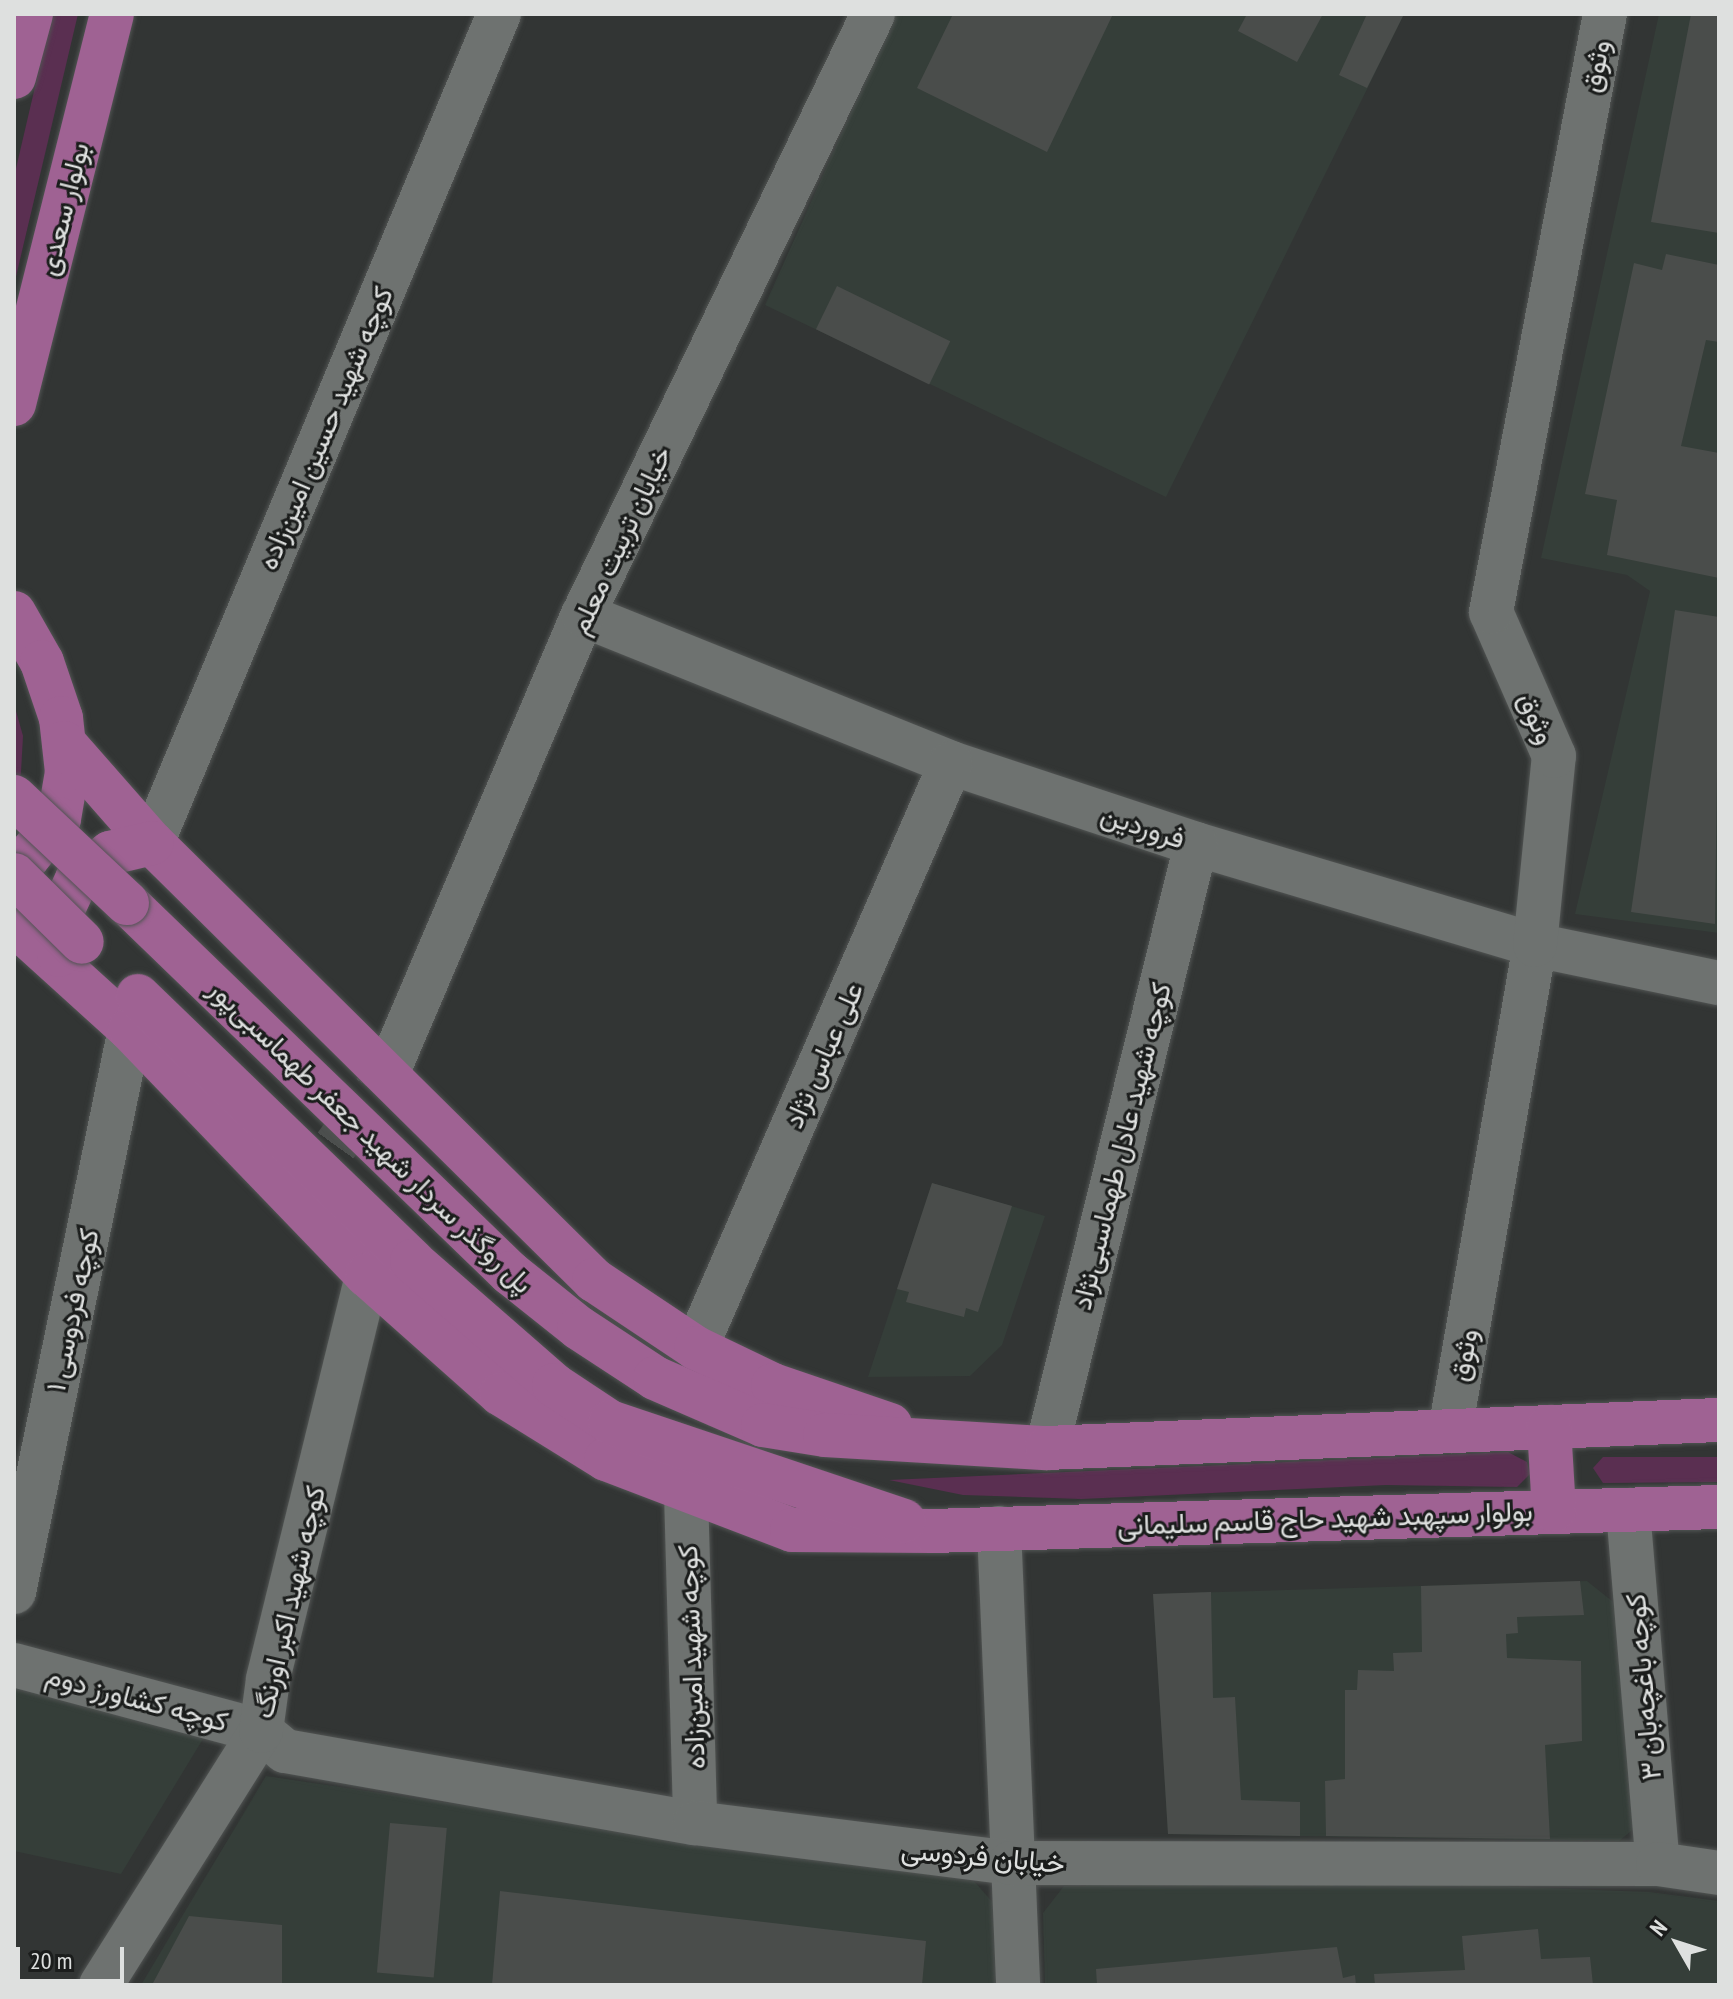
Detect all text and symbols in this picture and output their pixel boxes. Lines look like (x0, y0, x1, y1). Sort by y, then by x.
street label: وثوق (1573, 37, 1617, 95)
street label: بولوار سعدی (30, 139, 96, 279)
street label: کوچه شهید حسین امین‌زاده (250, 281, 400, 575)
street label: خیابان تربیت معلم (562, 441, 678, 639)
street label: وثوق (1511, 687, 1563, 749)
street label: فروردین (1097, 797, 1189, 855)
street label: پل روگذر سردار شهید جعفر طهماسبی‌پور (202, 972, 540, 1300)
street label: علی عباس نژاد (776, 977, 870, 1133)
street label: کوچه شهید عادل طهماسبی‌نژاد (1064, 979, 1178, 1313)
street label: کوچه فردوسی ۱ (38, 1226, 106, 1394)
street label: وثوق (1442, 1326, 1484, 1384)
street label: کوچه شهید اکبر اورنگ (246, 1483, 332, 1721)
street label: بولوار سپهبد شهید حاج قاسم سلیمانی (1117, 1494, 1533, 1542)
street label: کوچه شهید امین‌زاده (670, 1544, 712, 1770)
street label: کوچه باغچه‌بان ۳ (1618, 1592, 1668, 1782)
street label: کوچه کشاورز دوم (42, 1658, 232, 1738)
street label: خیابان فردوسی (900, 1832, 1066, 1880)
north arrow (1637, 1903, 1717, 1983)
text: N (1644, 1914, 1673, 1941)
scale bar (20, 1931, 128, 1981)
text: 20 m (30, 1945, 72, 1976)

